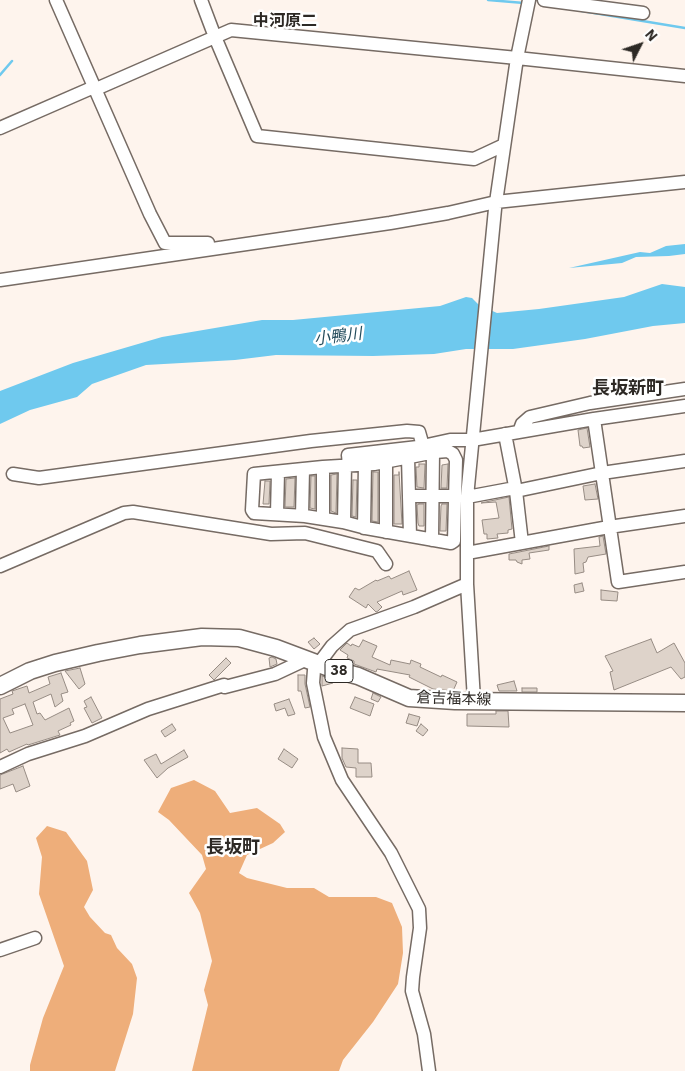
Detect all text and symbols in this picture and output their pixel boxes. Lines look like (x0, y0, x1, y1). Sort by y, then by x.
district label: 中河原二 (253, 11, 317, 31)
north arrow (615, 20, 665, 70)
text: N (641, 25, 661, 45)
water label: 小鴨川 (313, 325, 363, 349)
district label: 長坂新町 (592, 378, 664, 400)
road number: 38 (325, 659, 353, 682)
street label: 倉吉福本線 (416, 689, 492, 709)
district label: 長坂町 (206, 837, 260, 859)

